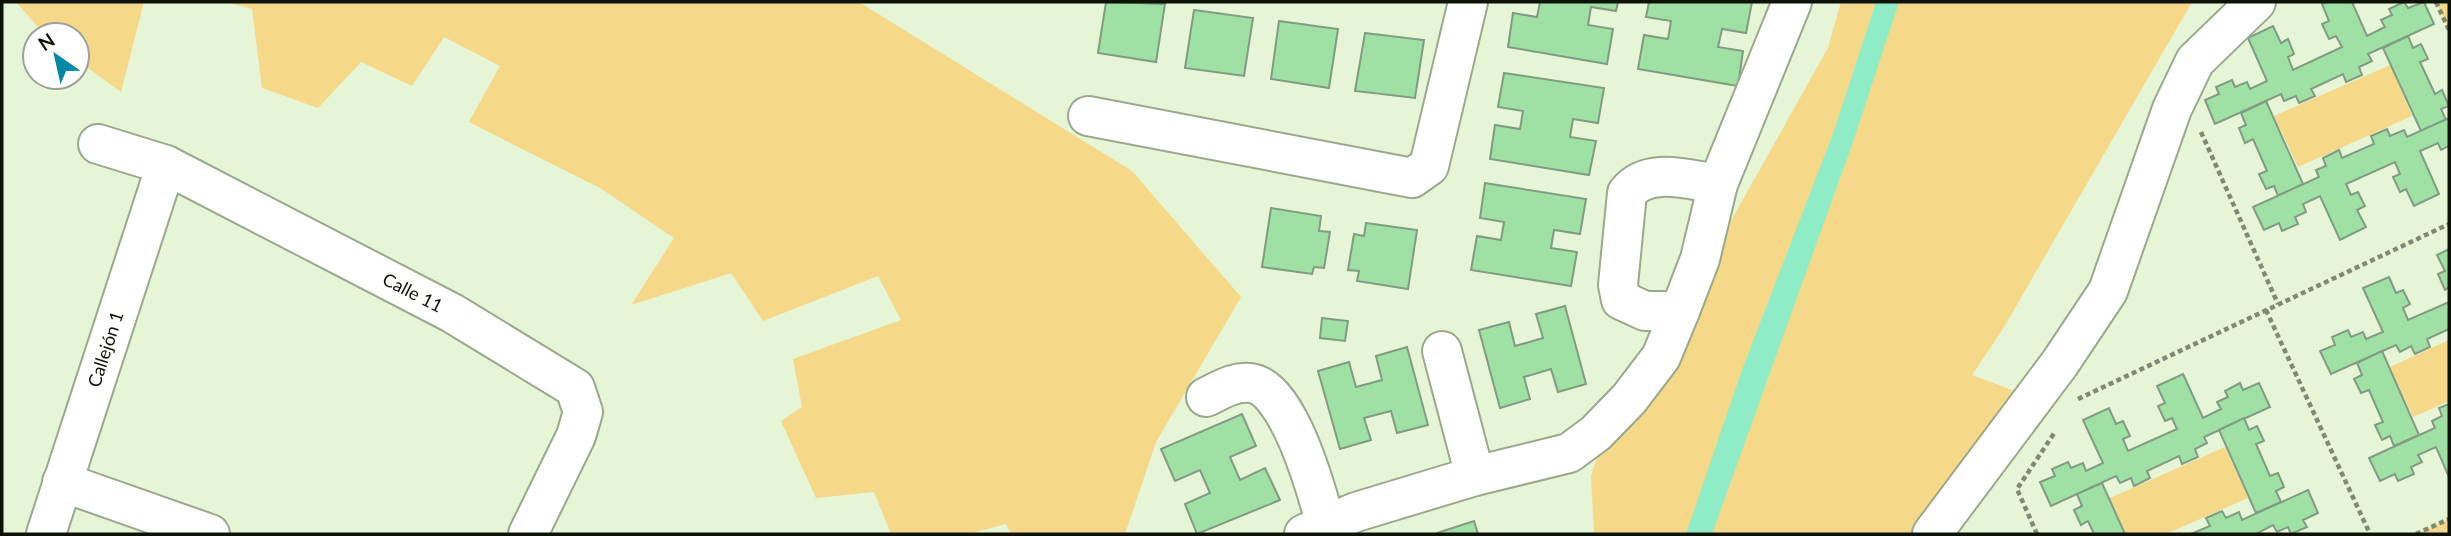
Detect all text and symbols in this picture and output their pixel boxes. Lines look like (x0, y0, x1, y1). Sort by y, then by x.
north arrow (21, 21, 91, 91)
text: N (34, 28, 59, 55)
street label: Calle 11 (379, 268, 447, 316)
street label: Callejón 1 (82, 308, 128, 390)

